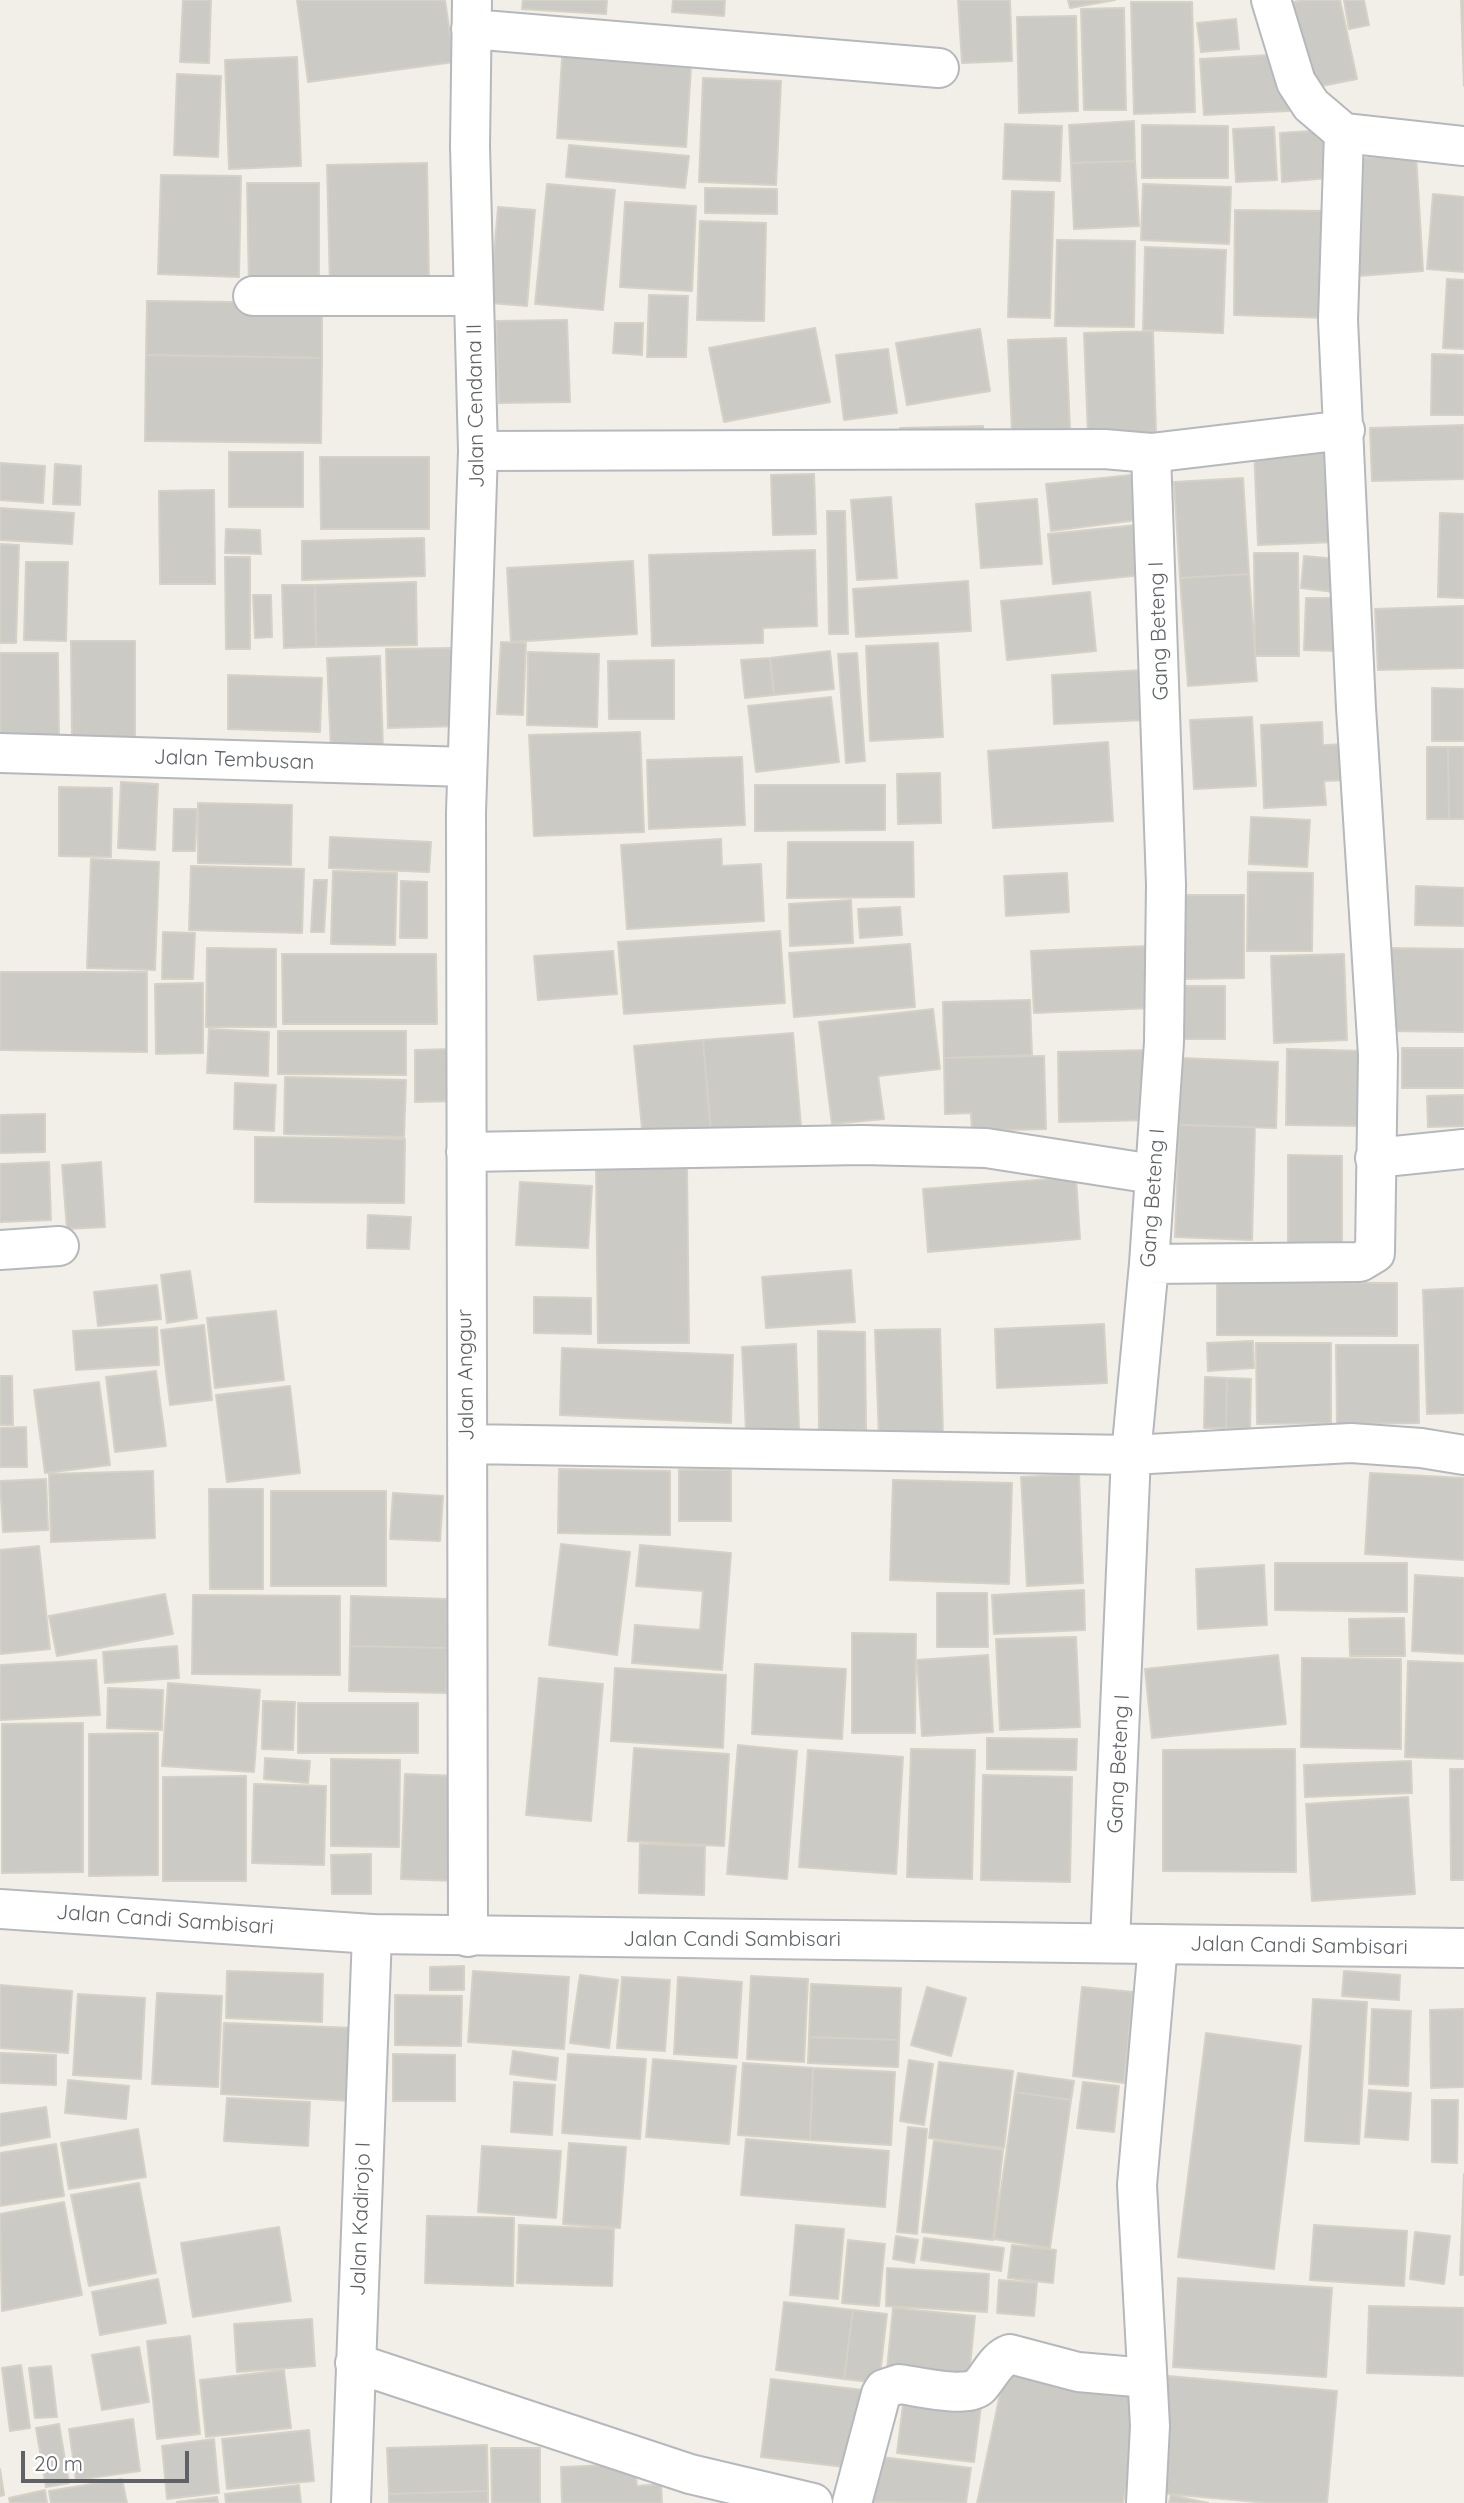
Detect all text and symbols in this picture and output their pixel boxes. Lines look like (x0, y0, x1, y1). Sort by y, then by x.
street label: Jalan Cendana II (462, 324, 490, 488)
street label: Gang Beteng I (1144, 561, 1174, 701)
street label: Jalan Tembusan (153, 745, 315, 775)
street label: Gang Beteng I (1136, 1128, 1170, 1268)
street label: Jalan Anggur (452, 1309, 480, 1441)
street label: Gang Beteng I (1103, 1694, 1135, 1834)
street label: Jalan Candi Sambisari (55, 1900, 275, 1940)
street label: Jalan Candi Sambisari (623, 1927, 841, 1953)
street label: Jalan Candi Sambisari (1190, 1932, 1408, 1960)
street label: Jalan Kadirojo I (346, 2142, 376, 2296)
scale bar (24, 2436, 192, 2480)
text: 20 m (34, 2450, 83, 2476)

